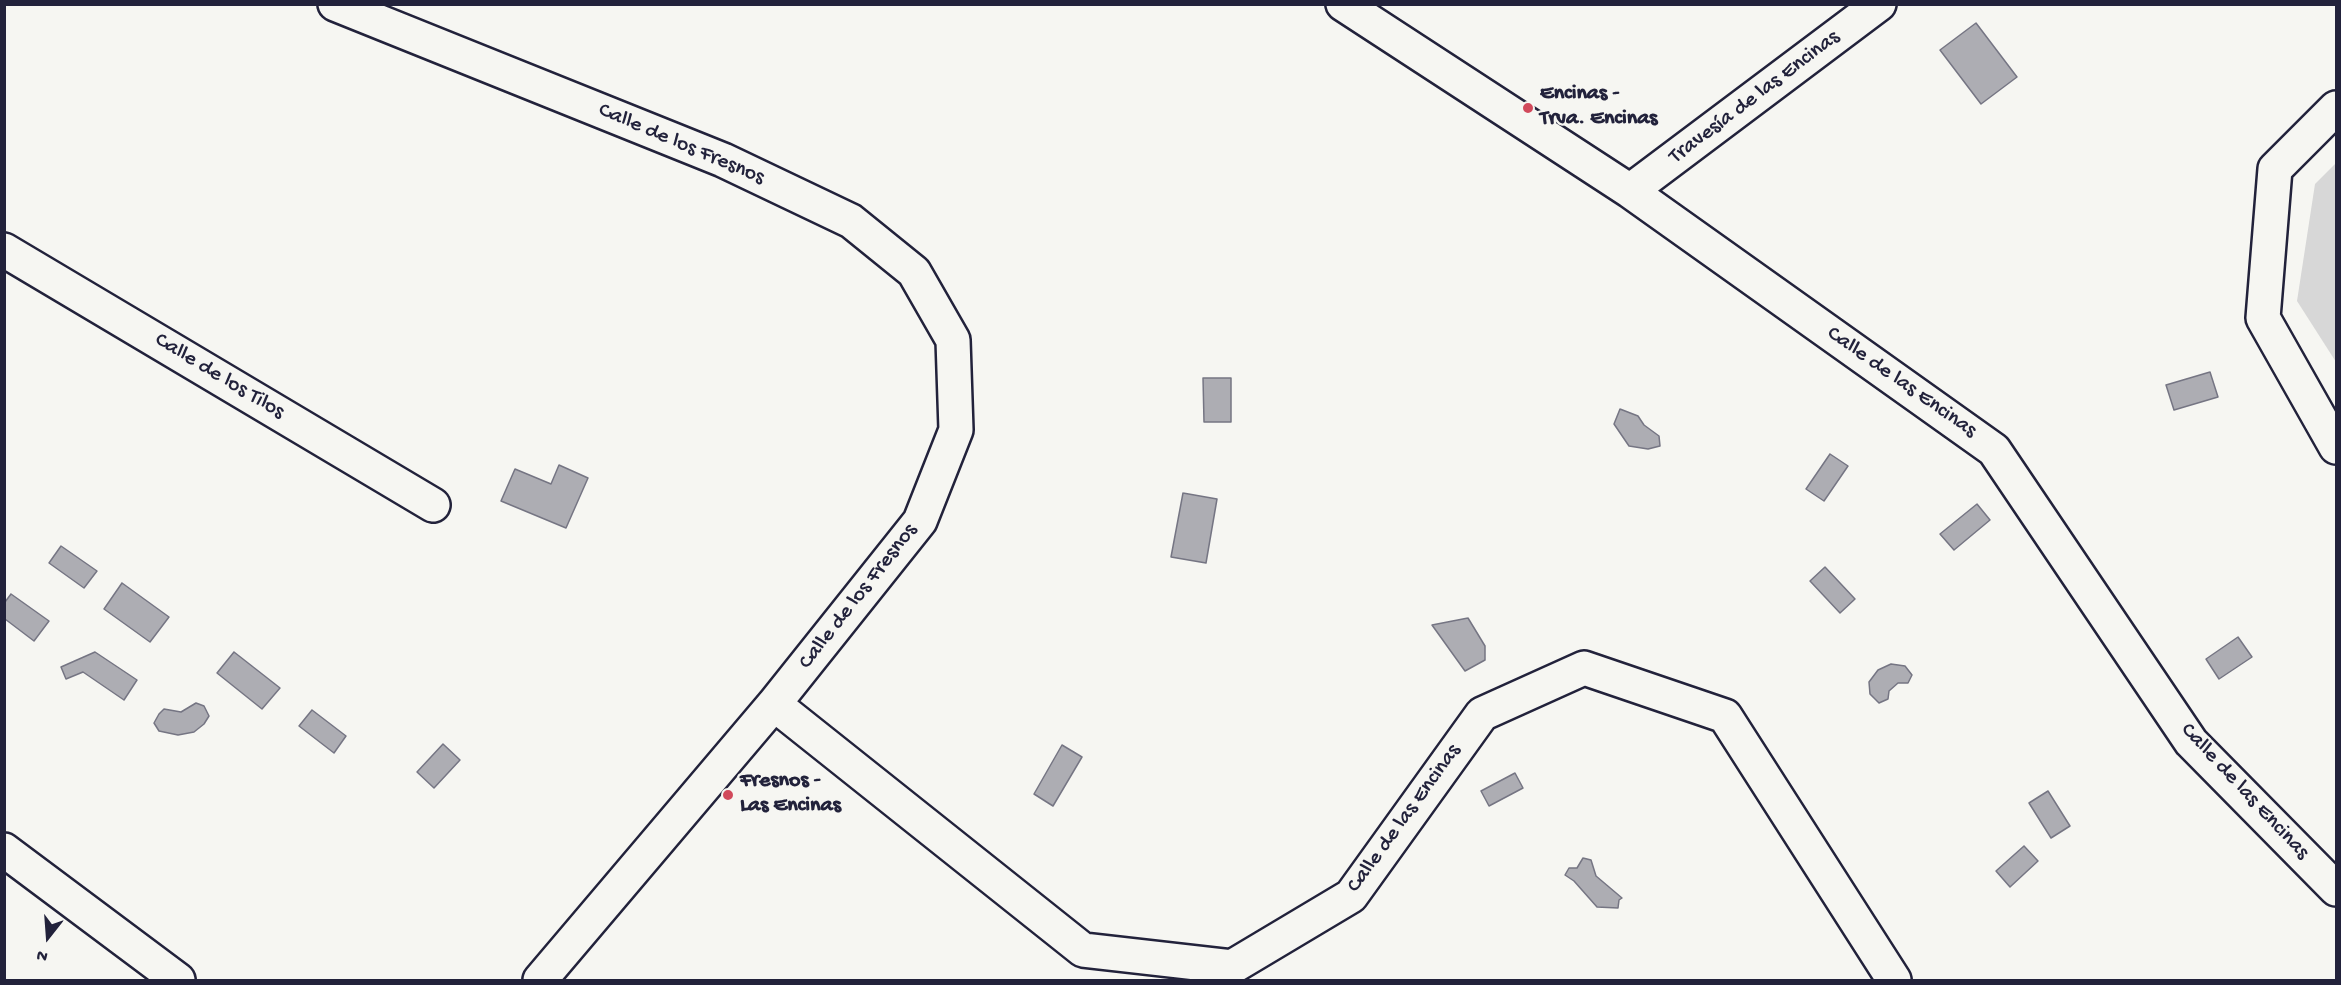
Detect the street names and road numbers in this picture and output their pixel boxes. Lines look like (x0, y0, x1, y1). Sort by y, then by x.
street label: Travesía de las Encinas (1664, 25, 1846, 171)
street label: Calle de los Fresnos (594, 98, 768, 192)
street label: Calle de las Encinas (1821, 321, 1981, 445)
street label: Calle de los Tilos (149, 328, 289, 426)
street label: Calle de los Fresnos (794, 519, 924, 675)
street label: Calle de las Encinas (2174, 718, 2314, 866)
street label: Calle de las Encinas (1342, 739, 1468, 899)

